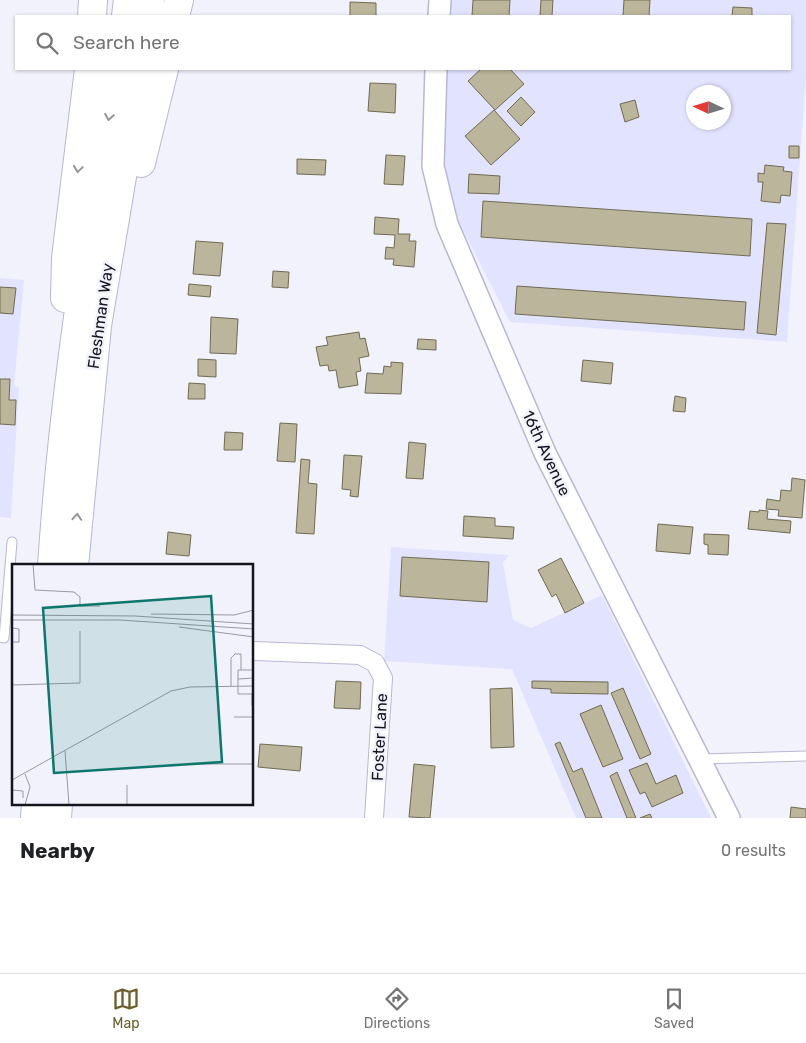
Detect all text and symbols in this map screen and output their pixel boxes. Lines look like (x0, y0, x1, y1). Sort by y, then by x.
search box (15, 15, 791, 70)
icon: search (33, 29, 61, 57)
text: Search here (73, 31, 180, 54)
north arrow (686, 85, 731, 130)
one-way arrow (104, 112, 114, 121)
one-way arrow (73, 166, 84, 174)
street label: Fleshman Way (84, 262, 117, 370)
street label: 16th Avenue (518, 407, 575, 499)
one-way arrow (72, 513, 83, 521)
inset map (12, 564, 254, 806)
street label: Foster Lane (368, 693, 391, 781)
text: Nearby (20, 838, 95, 863)
text: 0 results (721, 841, 786, 860)
tab: Map (112, 985, 140, 1032)
tab: Directions (364, 985, 430, 1032)
tab: Saved (654, 985, 694, 1032)

